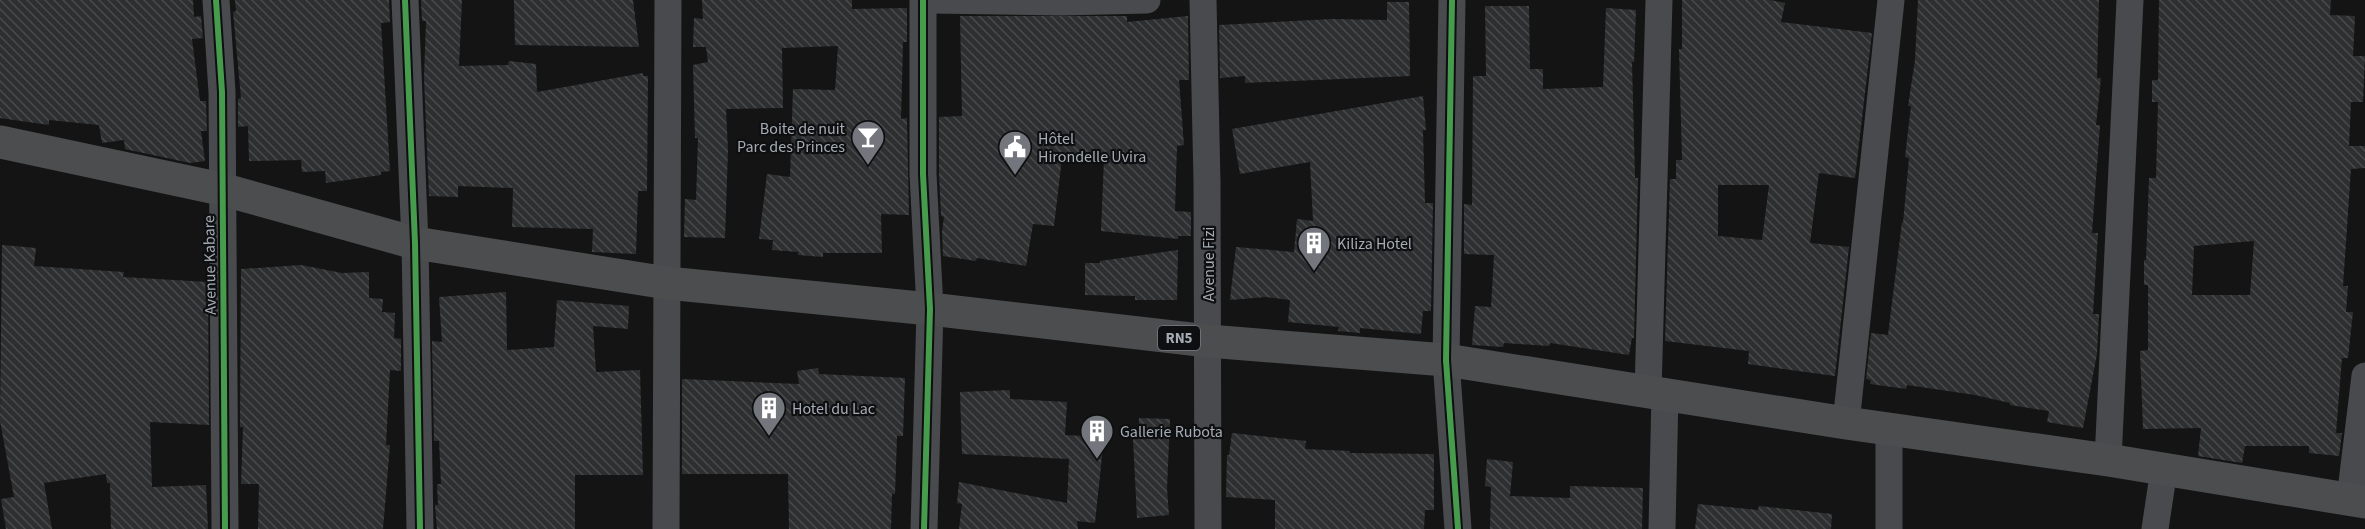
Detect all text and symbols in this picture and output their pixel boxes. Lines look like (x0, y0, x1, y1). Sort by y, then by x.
place label: Boite de nuit Parc des Princes (737, 118, 846, 158)
bar icon: Boite de nuit Parc des Princes (850, 119, 886, 166)
place label: Hôtel Hirondelle Uvira (1038, 128, 1146, 168)
public building icon: Hôtel Hirondelle Uvira (997, 129, 1033, 176)
street label: Avenue Kabare (198, 215, 222, 315)
building icon: Kiliza Hotel (1296, 225, 1332, 272)
street label: Avenue Fizi (1198, 226, 1220, 302)
place label: Kiliza Hotel (1337, 233, 1412, 255)
road number: RN5 (1158, 326, 1200, 350)
building icon: Hotel du Lac (751, 390, 787, 437)
place label: Hotel du Lac (792, 398, 875, 420)
building icon: Gallerie Rubota (1079, 413, 1115, 460)
place label: Gallerie Rubota (1120, 421, 1223, 443)

